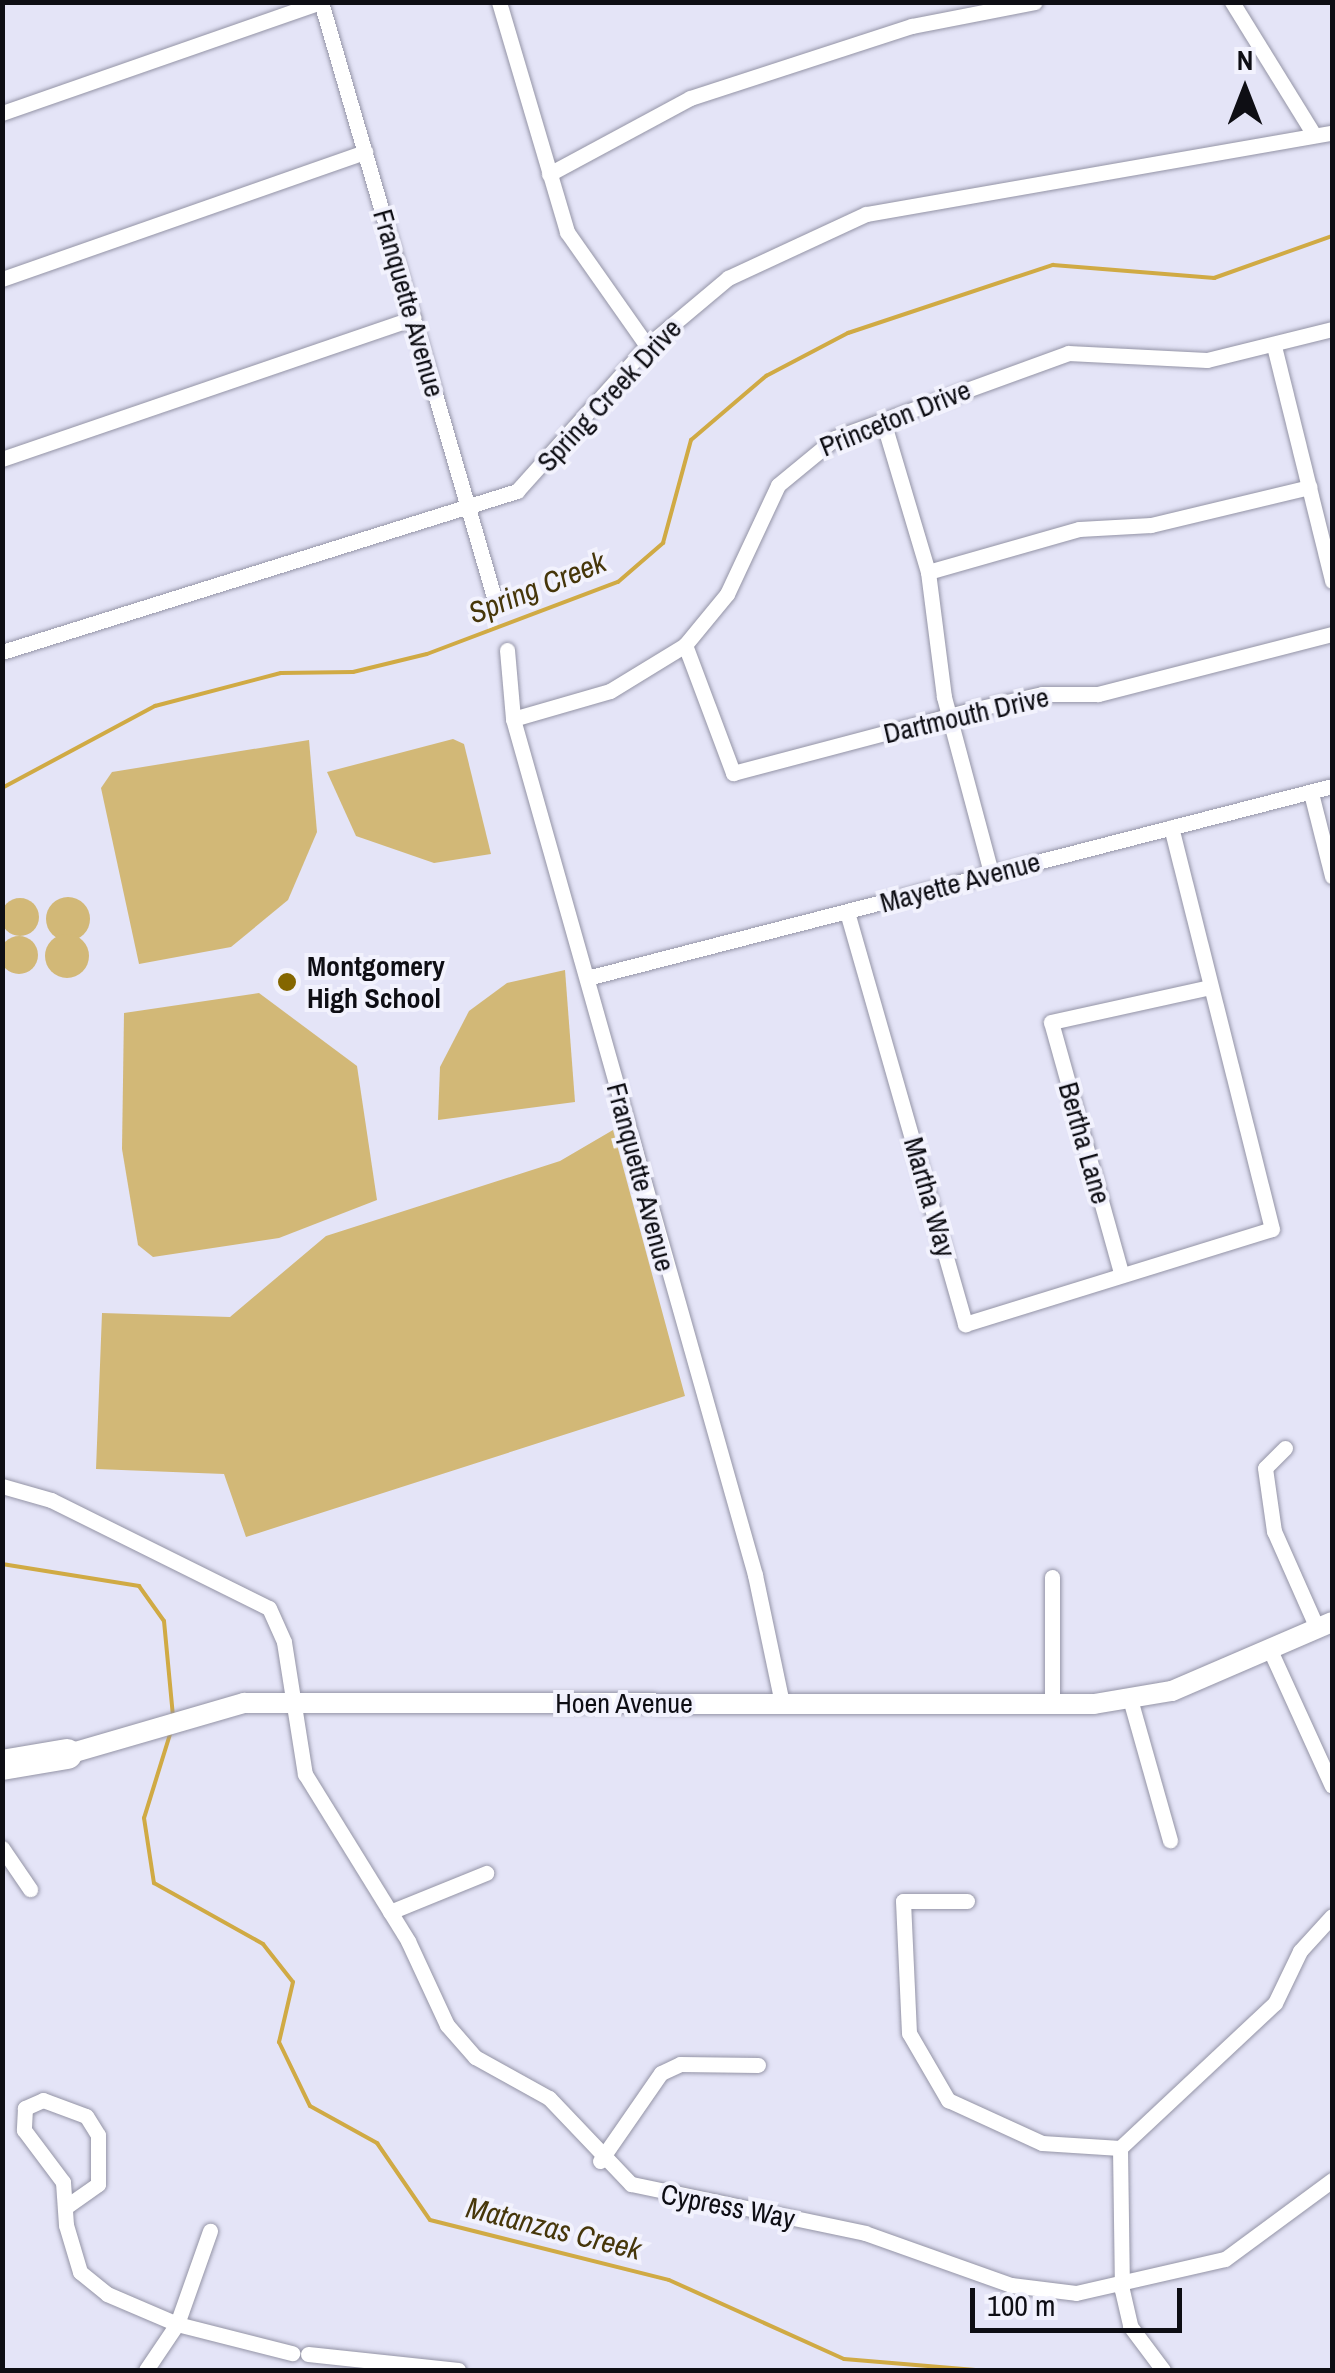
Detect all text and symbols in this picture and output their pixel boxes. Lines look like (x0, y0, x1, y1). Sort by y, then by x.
north arrow (1195, 40, 1295, 140)
text: N (1237, 41, 1253, 79)
street label: Franquette Avenue (366, 205, 452, 401)
street label: Spring Creek Drive (530, 312, 688, 478)
street label: Princeton Drive (815, 373, 975, 463)
water label: Spring Creek (463, 543, 611, 631)
street label: Dartmouth Drive (880, 680, 1052, 750)
street label: Mayette Avenue (876, 844, 1044, 920)
place label: Montgomery High School (307, 949, 445, 1015)
marker: Montgomery High School (276, 971, 298, 993)
street label: Bertha Lane (1052, 1078, 1118, 1208)
street label: Franquette Avenue (600, 1079, 682, 1275)
street label: Martha Way (897, 1133, 963, 1261)
street label: Hoen Avenue (555, 1686, 693, 1720)
street label: Cypress Way (658, 2177, 798, 2235)
water label: Matanzas Creek (463, 2189, 645, 2267)
scale bar (975, 2268, 1188, 2330)
text: 100 m (987, 2285, 1055, 2325)

